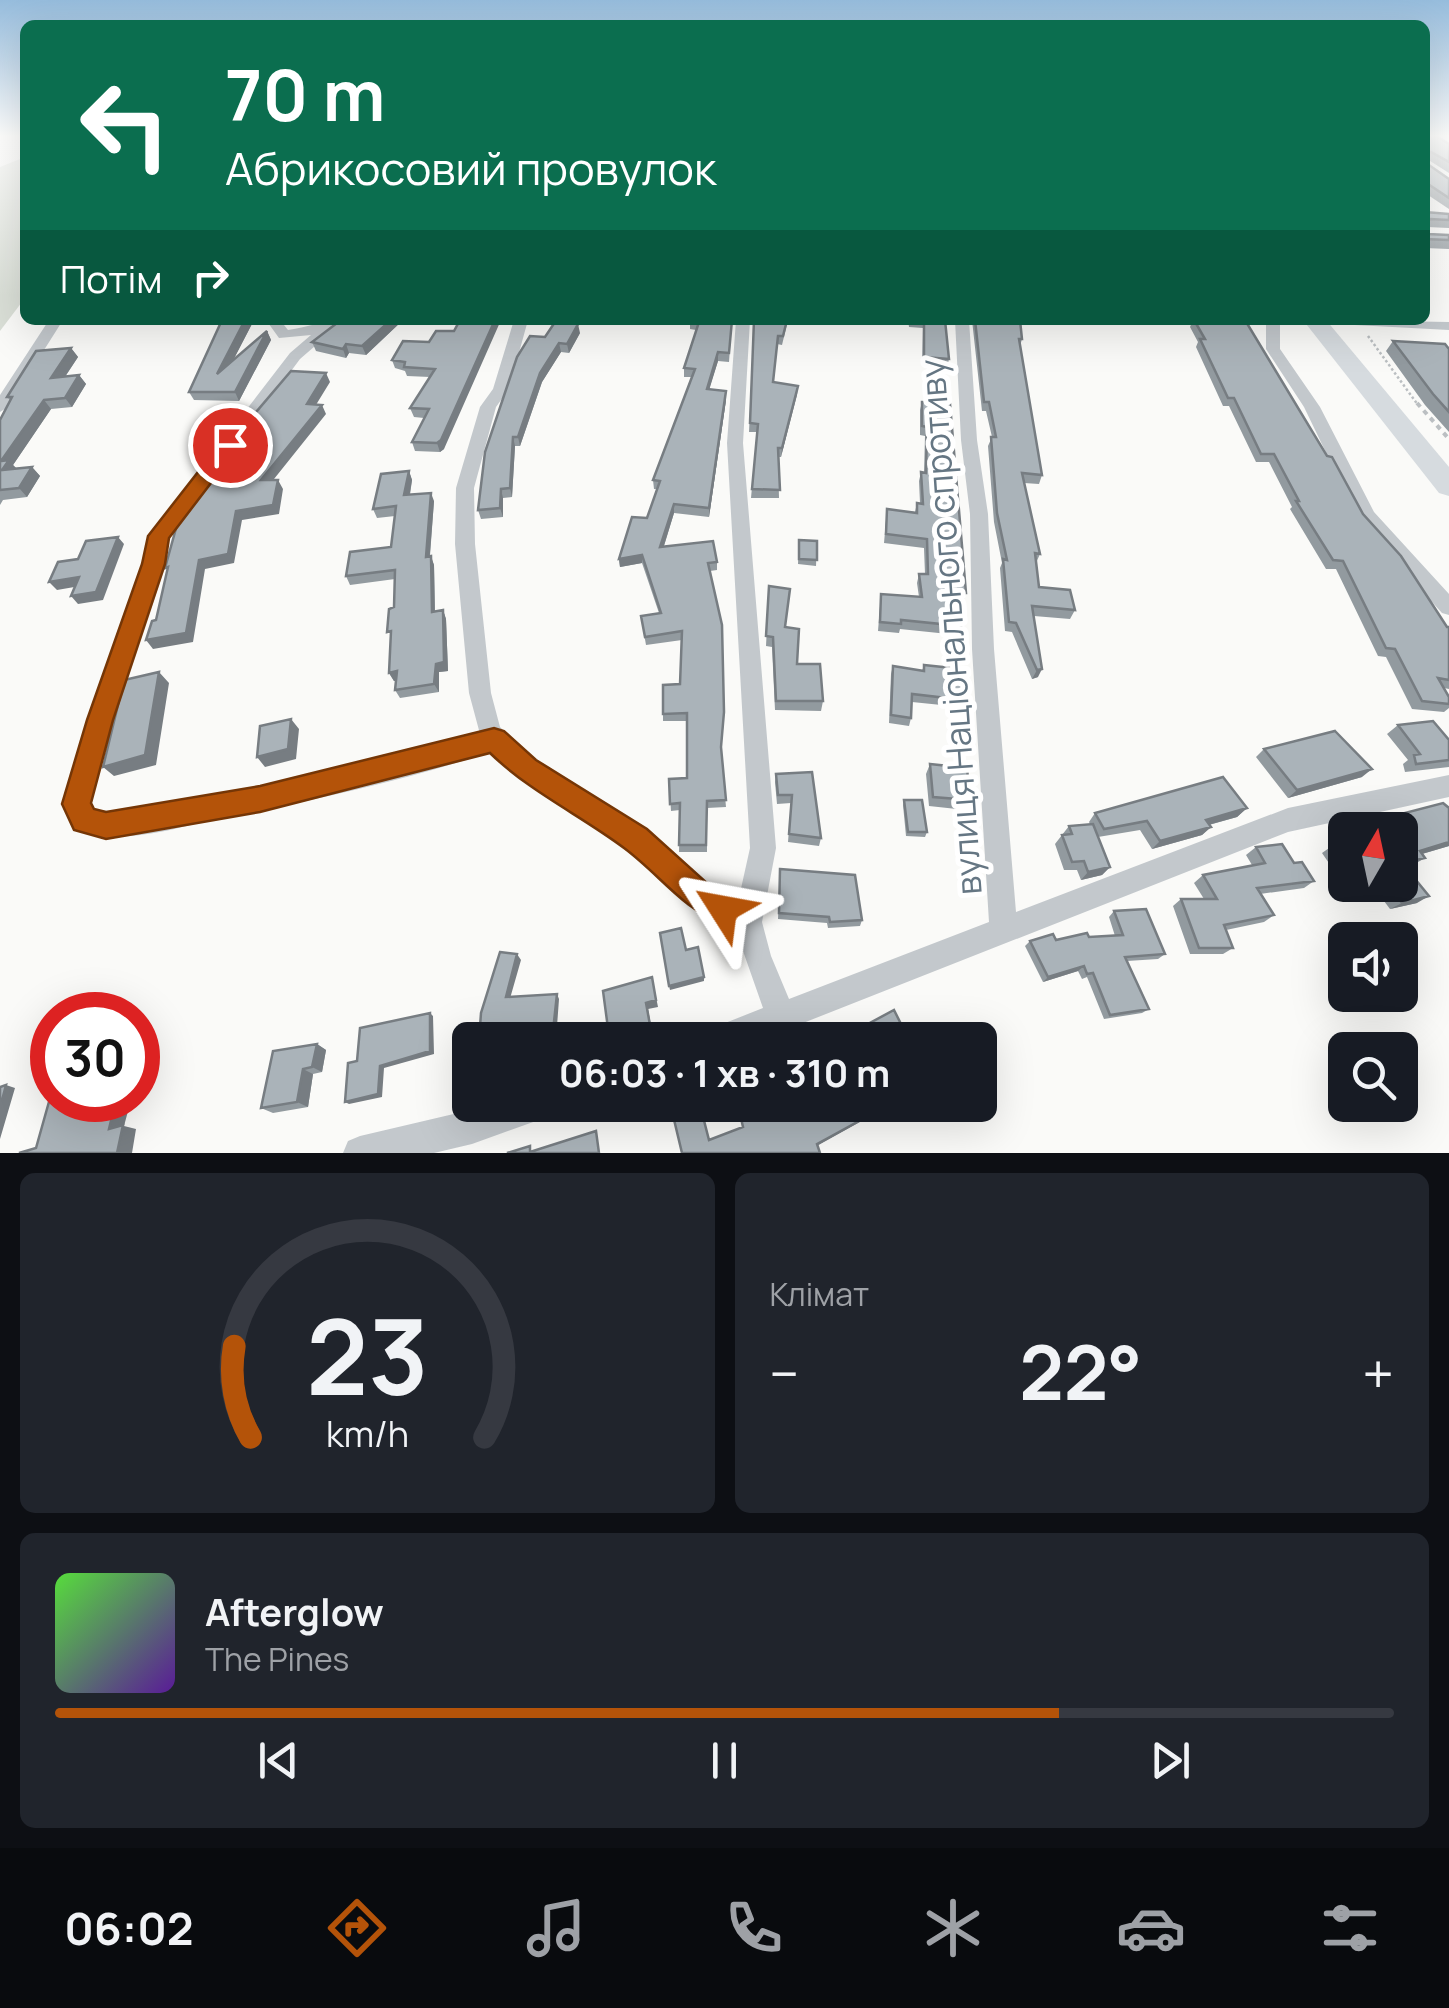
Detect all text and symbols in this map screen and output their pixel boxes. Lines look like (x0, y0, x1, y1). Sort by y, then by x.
text: 70 m (225, 46, 385, 142)
icon: left (60, 60, 190, 190)
text: Абрикосовий провулок (225, 137, 716, 199)
icon: right (183, 250, 238, 305)
text: Потім (60, 252, 163, 304)
street label: вулиця Національного спротиву (907, 357, 993, 897)
pin (188, 403, 273, 488)
icon: arrive (203, 418, 258, 473)
north arrow (1328, 812, 1418, 902)
map controls (1328, 812, 1418, 1122)
position arrow (671, 857, 775, 961)
button: sound (1328, 922, 1418, 1012)
speed limit sign: 30 (30, 992, 160, 1122)
button: search (1328, 1032, 1418, 1122)
text: 06:03 · 1 хв · 310 m (559, 1046, 890, 1098)
text: Клімат (770, 1272, 869, 1316)
text: 23 (306, 1284, 428, 1426)
text: 22° (1019, 1320, 1142, 1423)
text: − (770, 1335, 799, 1411)
text: + (1362, 1335, 1394, 1411)
text: km/h (326, 1409, 409, 1458)
text: Afterglow (205, 1585, 384, 1637)
text: The Pines (205, 1637, 349, 1681)
icon: previous (251, 1733, 306, 1788)
icon: pause (697, 1733, 752, 1788)
icon: next (1143, 1733, 1198, 1788)
icon: directions (322, 1893, 392, 1963)
icon: music (521, 1893, 591, 1963)
icon: phone (719, 1893, 789, 1963)
icon: climate (918, 1893, 988, 1963)
icon: car (1116, 1893, 1186, 1963)
icon: filters (1315, 1893, 1385, 1963)
text: 06:02 (64, 1897, 194, 1959)

